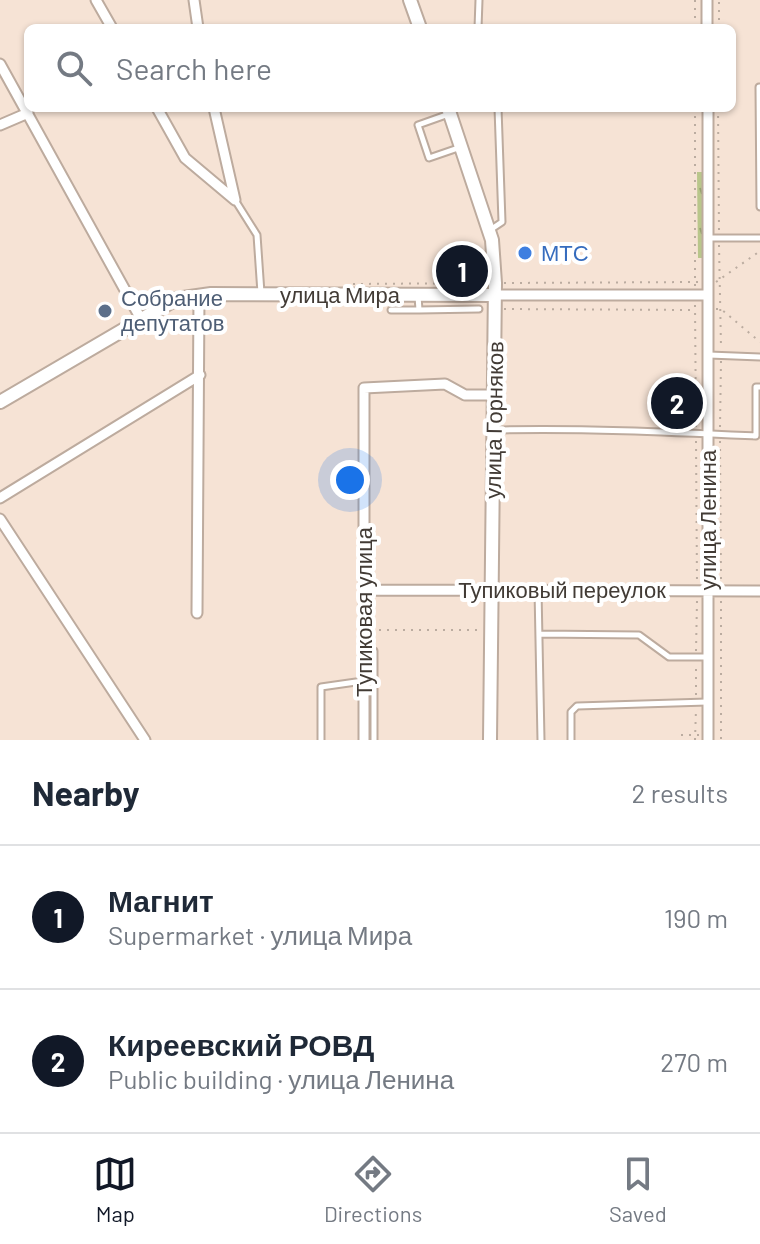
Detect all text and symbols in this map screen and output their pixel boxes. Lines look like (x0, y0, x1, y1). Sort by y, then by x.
search box (24, 24, 736, 112)
icon: search (52, 46, 96, 90)
text: Search here (116, 50, 272, 86)
place label: МТС (541, 239, 589, 265)
pin: 1 (436, 241, 488, 301)
marker: МТС (516, 244, 534, 262)
street label: улица Мира (280, 281, 401, 308)
place label: Собрание депутатов (121, 284, 224, 336)
marker: Собрание депутатов (96, 302, 114, 320)
street label: улица Горняков (479, 341, 508, 499)
pin: 2 (651, 373, 703, 433)
street label: улица Ленина (694, 449, 721, 590)
your location (330, 460, 370, 500)
street label: Тупиковая улица (350, 526, 377, 697)
street label: Тупиковый переулок (458, 576, 666, 603)
text: Nearby (32, 772, 140, 813)
text: 2 results (632, 777, 728, 808)
text: Магнит (108, 882, 214, 918)
text: 1 (53, 902, 63, 933)
text: 190 m (664, 902, 728, 933)
text: Supermarket · улица Мира (108, 919, 412, 950)
text: Киреевский РОВД (108, 1026, 374, 1062)
text: 2 (51, 1046, 65, 1077)
text: 270 m (660, 1046, 728, 1077)
text: Public building · улица Ленина (108, 1063, 454, 1094)
tab: Map (93, 1152, 137, 1226)
tab: Directions (324, 1152, 422, 1226)
tab: Saved (609, 1152, 667, 1226)

